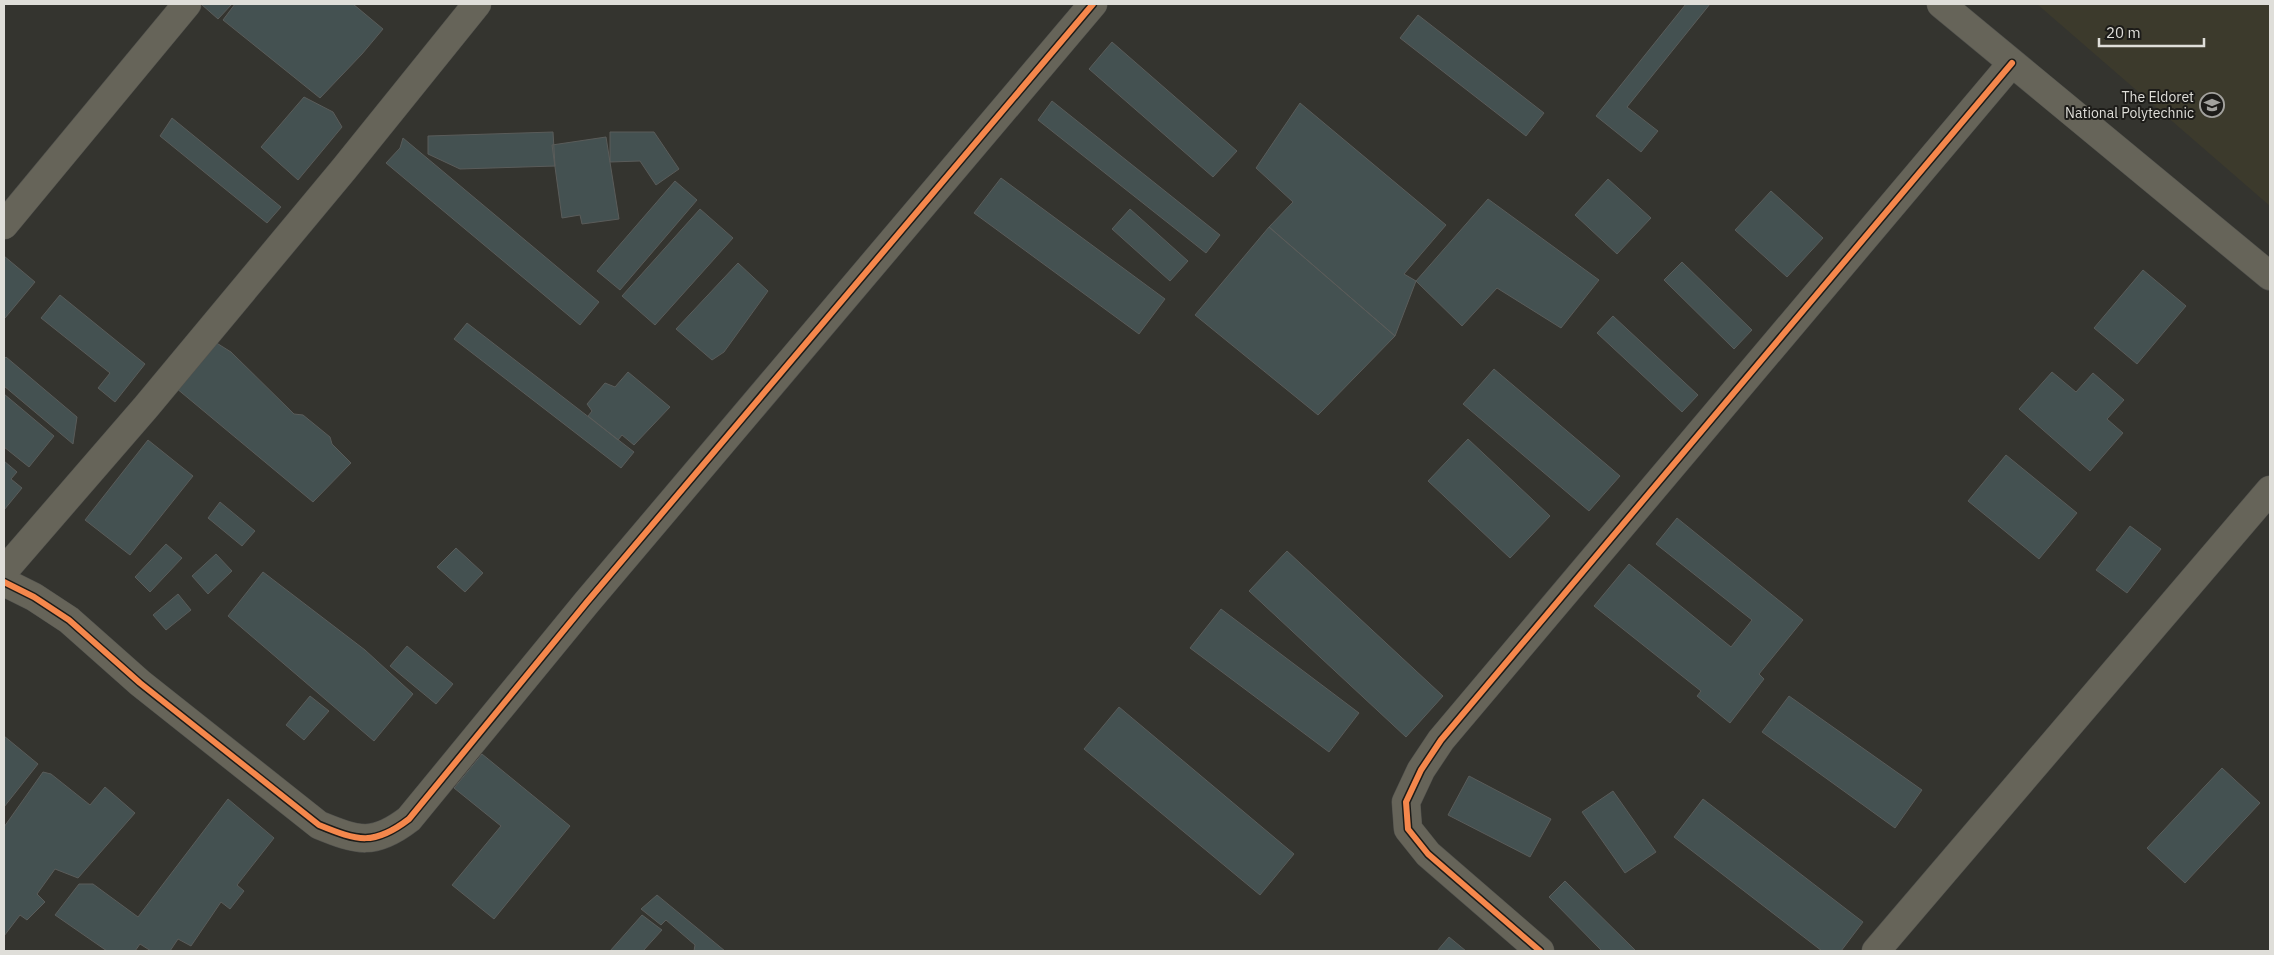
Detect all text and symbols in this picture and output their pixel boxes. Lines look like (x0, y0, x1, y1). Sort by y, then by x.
scale bar (2099, 15, 2204, 47)
text: 20 m (2106, 23, 2141, 42)
place label: The Eldoret National Polytechnic (2065, 88, 2194, 122)
school or university icon: The Eldoret National Polytechnic (2199, 92, 2225, 118)

